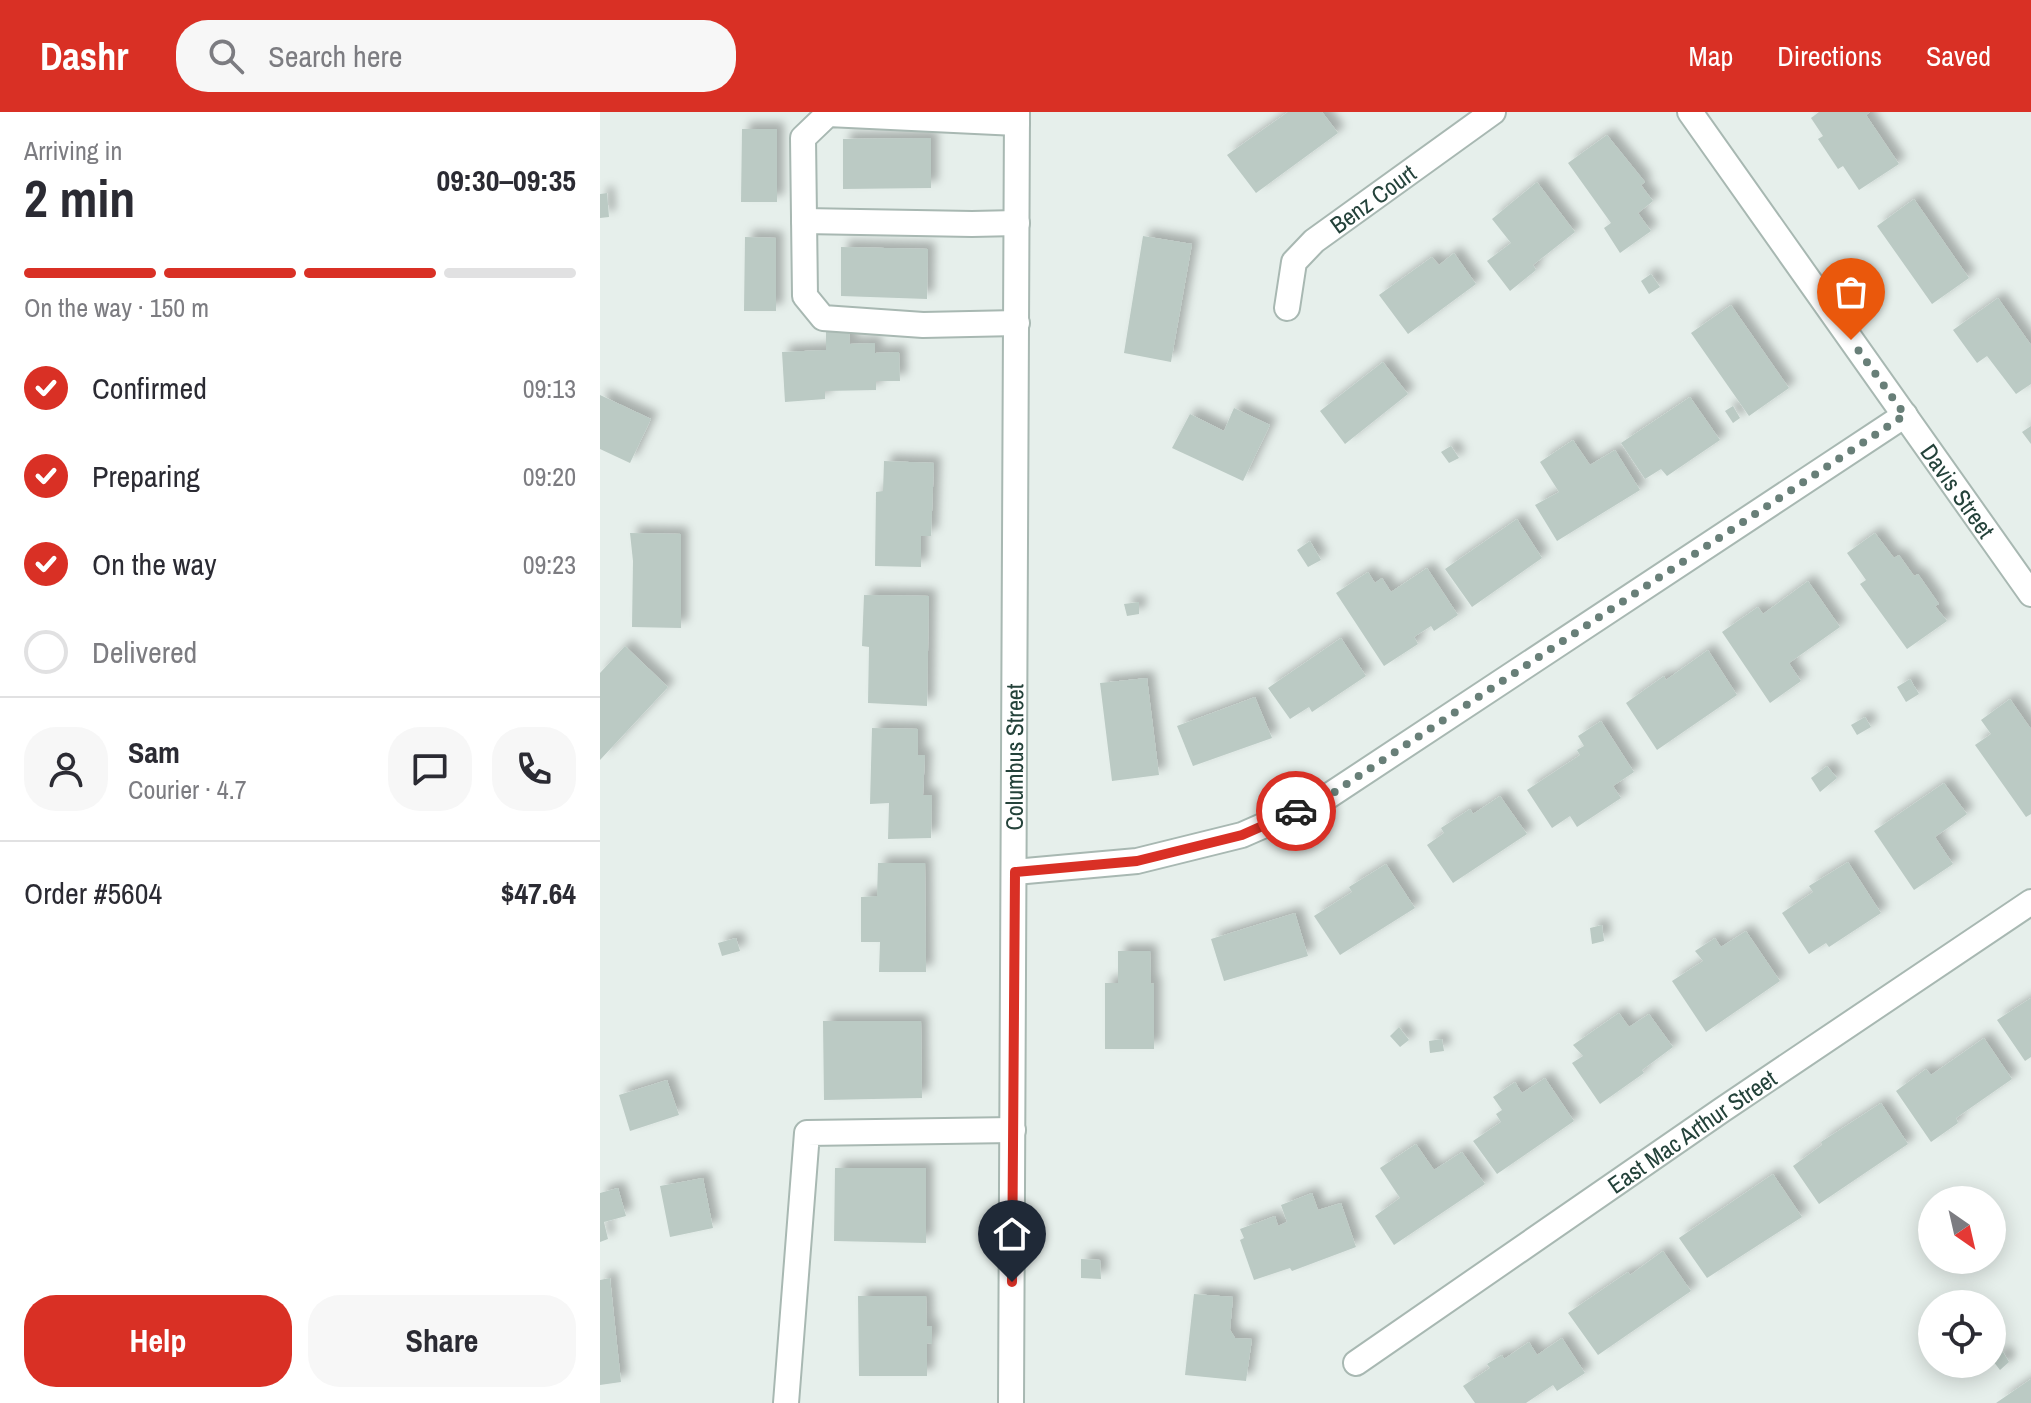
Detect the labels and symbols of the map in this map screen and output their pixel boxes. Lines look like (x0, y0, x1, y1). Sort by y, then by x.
street label: Benz Court (1323, 157, 1423, 240)
pin (1817, 258, 1885, 340)
street label: Davis Street (1914, 437, 2003, 545)
street label: Columbus Street (998, 683, 1030, 830)
courier (1256, 771, 1336, 851)
street label: East Mac Arthur Street (1601, 1062, 1783, 1201)
north arrow (1918, 1186, 2006, 1274)
pin (978, 1200, 1046, 1282)

